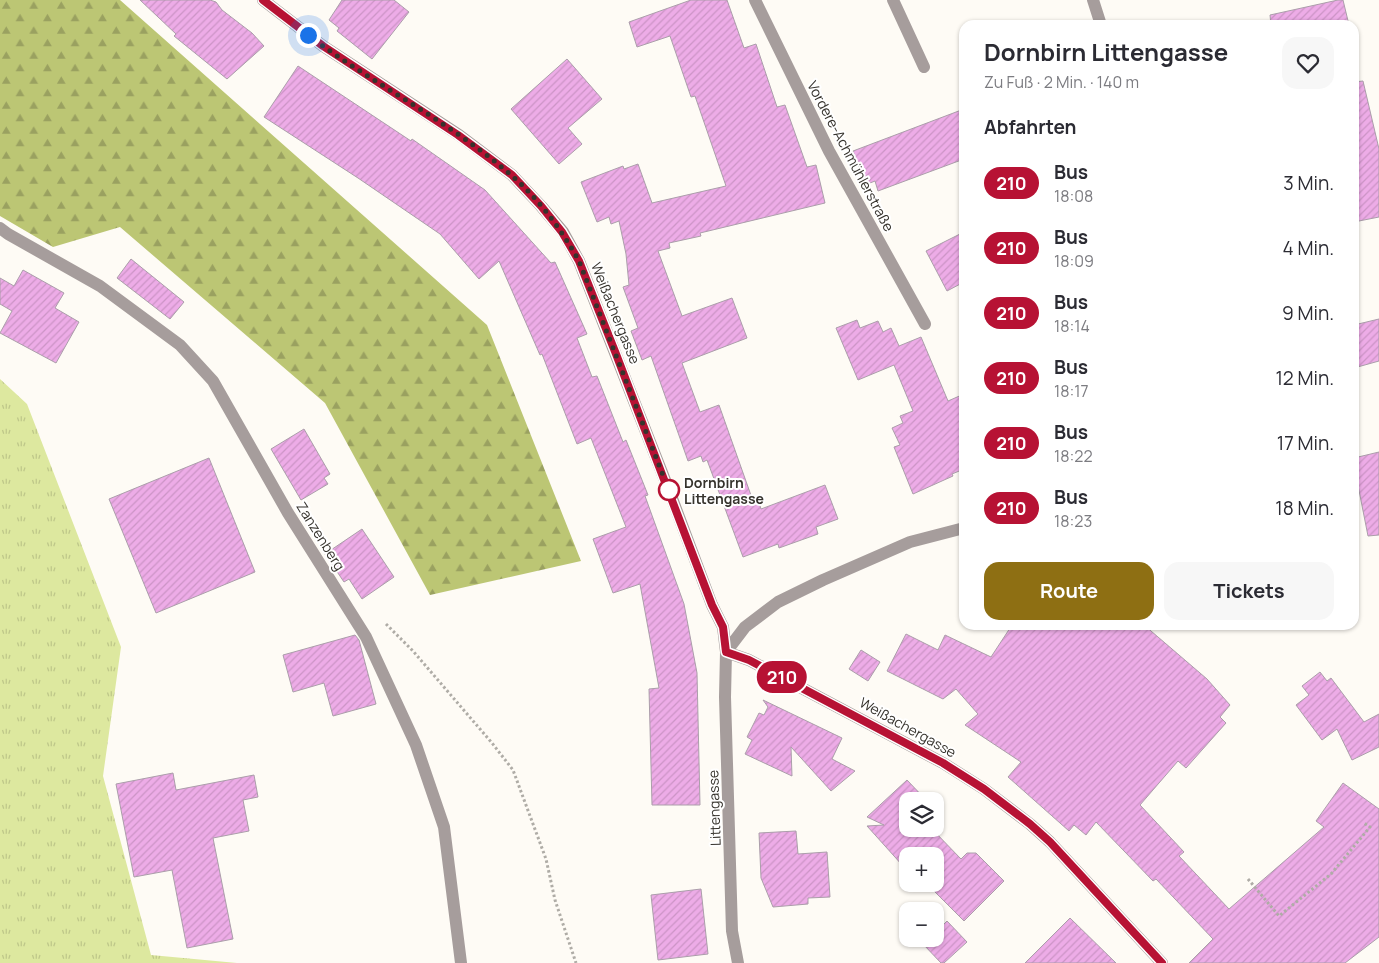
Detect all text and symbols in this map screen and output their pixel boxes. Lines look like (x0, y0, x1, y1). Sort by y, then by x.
your location (296, 23, 321, 48)
text: Dornbirn Littengasse (984, 35, 1228, 68)
button: heart (1282, 37, 1334, 89)
text: Zu Fuß · 2 Min. · 140 m (984, 71, 1139, 93)
street label: Vordere-Achmühlerstraße (803, 78, 899, 234)
text: Abfahrten (984, 114, 1077, 140)
text: Bus (1054, 159, 1088, 185)
text: 3 Min. (1283, 170, 1334, 196)
text: 210 (996, 171, 1027, 195)
text: 18:08 (1054, 185, 1093, 207)
text: Bus (1054, 224, 1088, 250)
text: 4 Min. (1282, 235, 1334, 261)
text: 210 (996, 236, 1027, 260)
text: 18:09 (1054, 250, 1094, 272)
street label: Weißachergasse (587, 259, 645, 367)
text: Bus (1054, 289, 1088, 315)
text: 9 Min. (1282, 300, 1334, 326)
text: 210 (996, 301, 1027, 325)
text: 18:14 (1054, 315, 1090, 337)
text: Bus (1054, 354, 1088, 380)
text: 12 Min. (1275, 365, 1334, 391)
text: 210 (996, 366, 1027, 390)
text: 18:17 (1054, 380, 1089, 402)
text: Bus (1054, 419, 1088, 445)
text: 17 Min. (1277, 430, 1334, 456)
text: 210 (996, 431, 1027, 455)
text: 18:22 (1054, 445, 1093, 467)
place label: Dornbirn Littengasse (684, 473, 764, 508)
marker: Dornbirn Littengasse (658, 479, 680, 501)
text: Bus (1054, 484, 1088, 510)
text: 18 Min. (1275, 495, 1334, 521)
text: 210 (996, 496, 1027, 520)
street label: Zanzenberg (292, 498, 350, 574)
text: 18:23 (1054, 510, 1092, 532)
button: Route (984, 562, 1154, 620)
button: Tickets (1164, 562, 1334, 620)
line badge: 210 (753, 661, 811, 693)
text: 210 (767, 665, 797, 689)
street label: Weißachergasse (856, 693, 960, 761)
street label: Littengasse (703, 770, 725, 846)
map controls (899, 792, 944, 947)
button: layers (899, 792, 944, 837)
button: + (899, 847, 944, 892)
button: − (899, 902, 944, 947)

